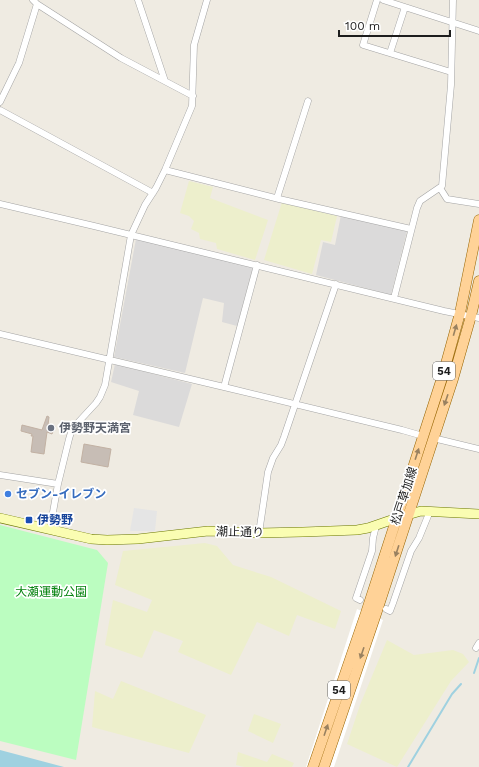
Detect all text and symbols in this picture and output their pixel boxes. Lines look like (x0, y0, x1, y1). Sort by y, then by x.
scale bar (339, 12, 450, 38)
text: 100 m (345, 19, 380, 33)
one-way arrow (452, 323, 458, 335)
road number: 54 (433, 362, 455, 380)
one-way arrow (443, 394, 449, 406)
place label: 伊勢野天満宮 (59, 421, 131, 435)
marker: 伊勢野天満宮 (46, 423, 56, 433)
one-way arrow (414, 448, 420, 460)
street label: 松戸草加線 (388, 465, 420, 527)
place label: セブン-イレブン (16, 487, 106, 501)
marker: セブン-イレブン (3, 489, 13, 499)
place label: 伊勢野 (37, 513, 73, 527)
marker: 伊勢野 (24, 515, 34, 525)
street label: 潮止通り (216, 525, 264, 539)
one-way arrow (394, 545, 400, 557)
park label: 大瀬運動公園 (15, 585, 87, 599)
one-way arrow (359, 648, 365, 660)
road number: 54 (328, 681, 350, 699)
one-way arrow (323, 724, 329, 736)

